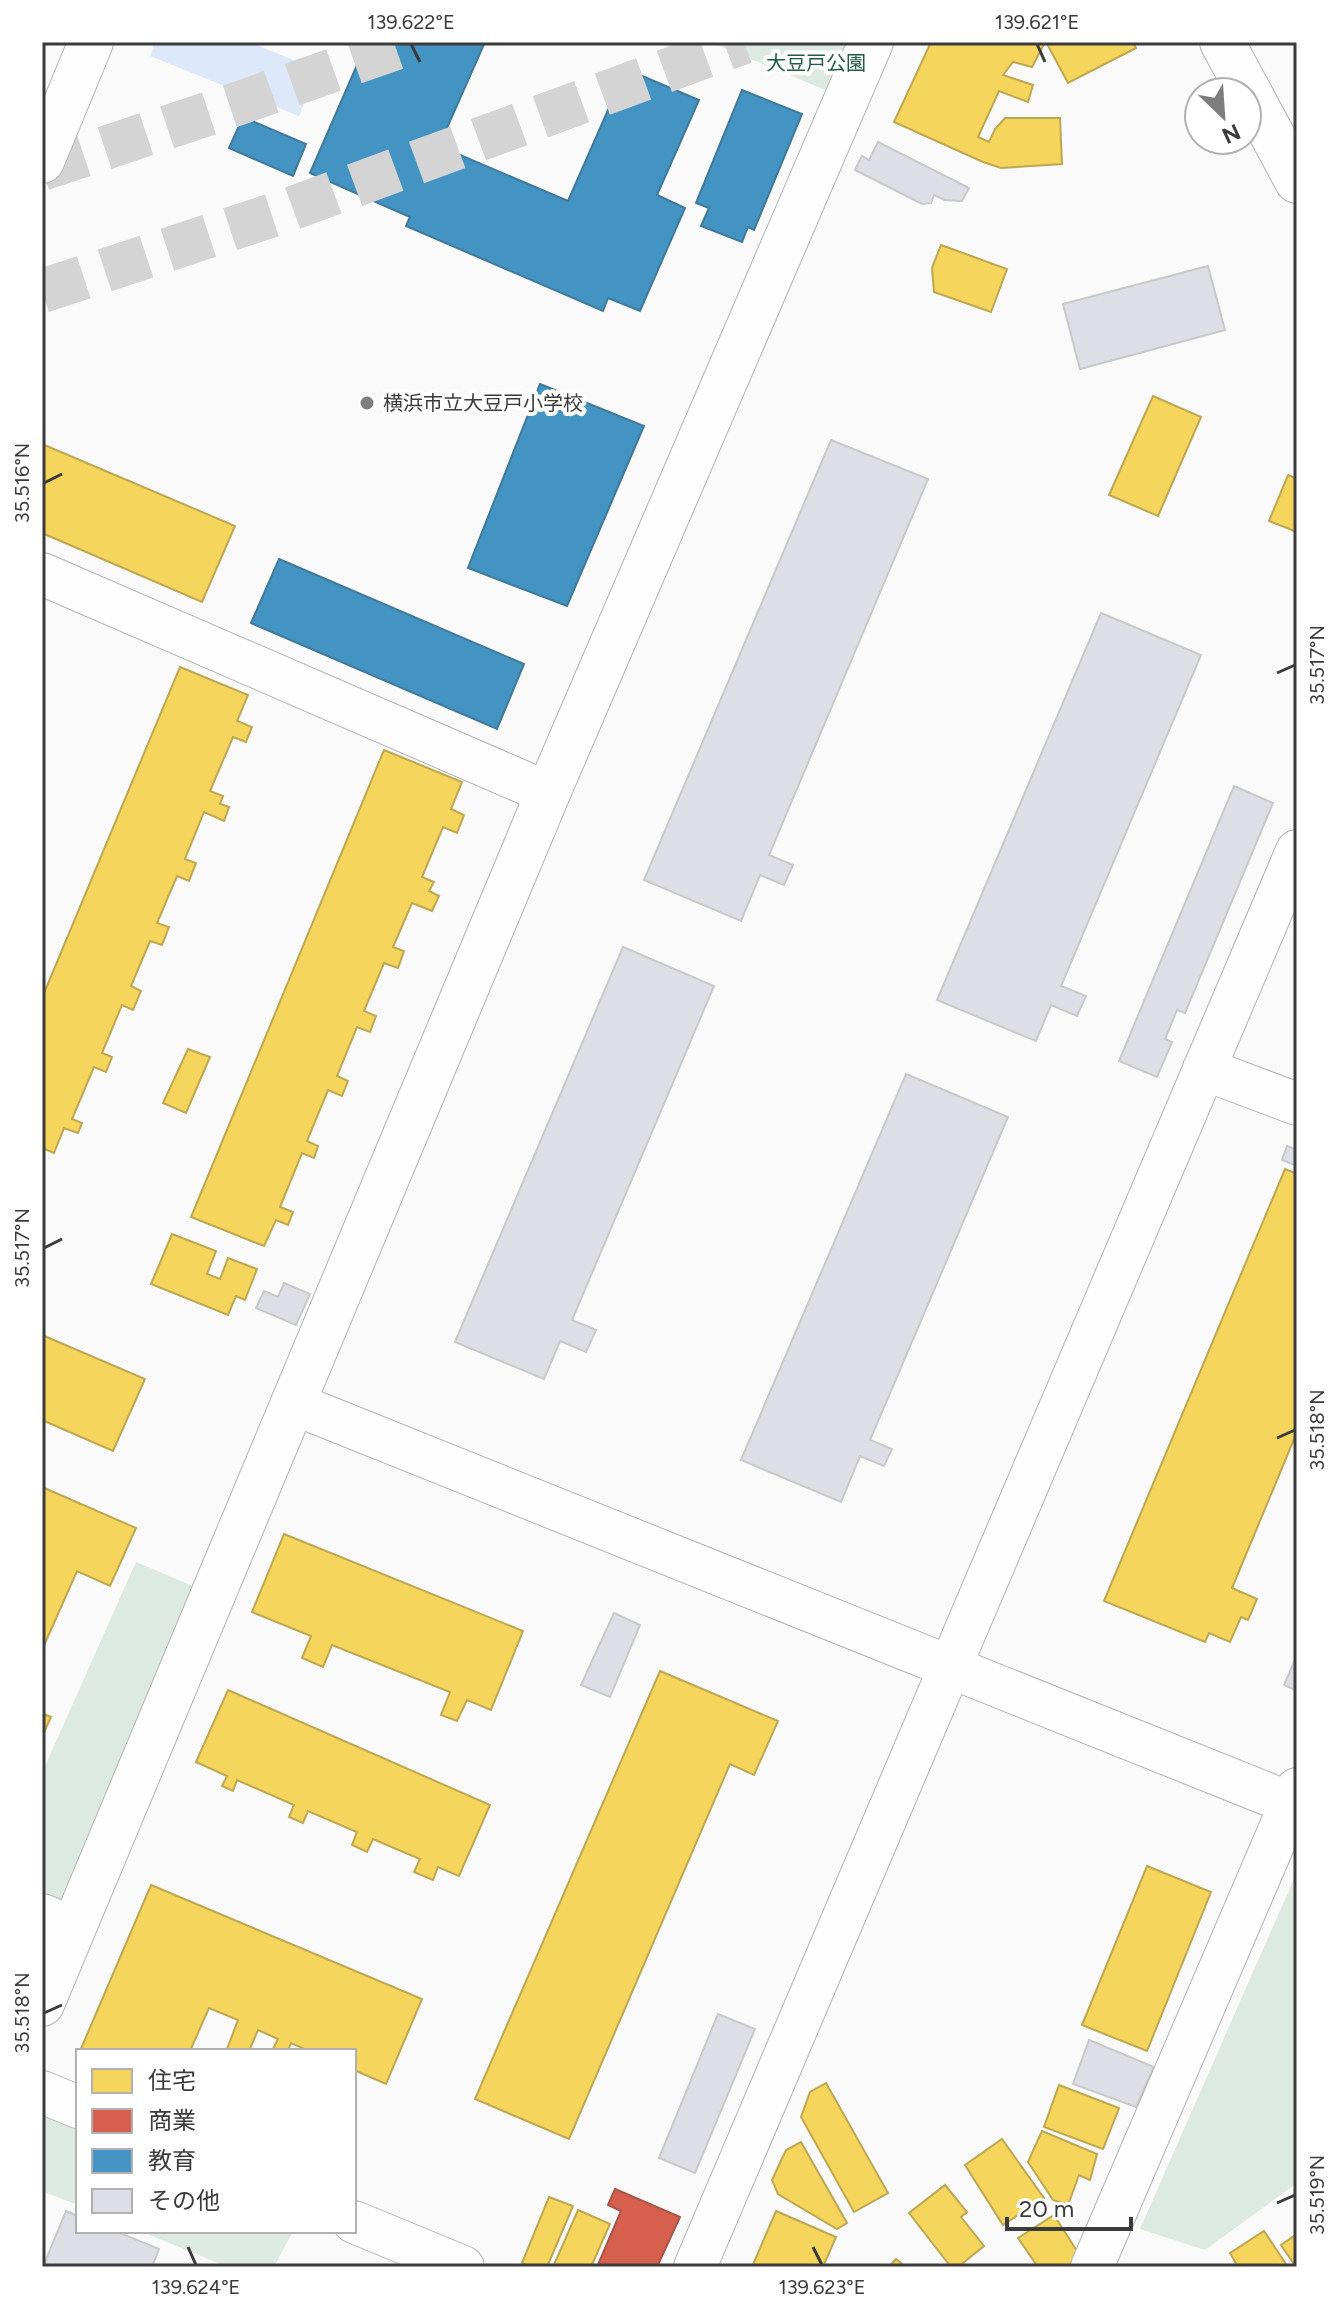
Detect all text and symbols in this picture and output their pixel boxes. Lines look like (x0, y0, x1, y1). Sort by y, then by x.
text: 139.622°E (367, 10, 455, 34)
text: 139.621°E (995, 10, 1079, 34)
park label: 大豆戸公園 (766, 51, 866, 75)
north arrow (1183, 76, 1263, 156)
text: N (1218, 118, 1245, 150)
place label: 横浜市立大豆戸小学校 (383, 391, 583, 415)
marker: 横浜市立大豆戸小学校 (358, 394, 376, 412)
text: 35.516°N (10, 443, 34, 523)
text: 35.517°N (1305, 625, 1329, 705)
text: 35.517°N (10, 1208, 34, 1288)
text: 35.518°N (1305, 1389, 1329, 1471)
text: 35.518°N (10, 1972, 34, 2054)
legend (76, 2049, 356, 2233)
text: 住宅 (148, 2066, 196, 2095)
text: 商業 (148, 2106, 196, 2135)
text: 教育 (148, 2146, 196, 2175)
text: 35.519°N (1305, 2155, 1329, 2235)
scale bar (1007, 2181, 1131, 2231)
text: その他 (148, 2186, 220, 2215)
text: 20 m (1019, 2194, 1074, 2223)
text: 139.624°E (152, 2275, 240, 2299)
text: 139.623°E (778, 2275, 866, 2299)

